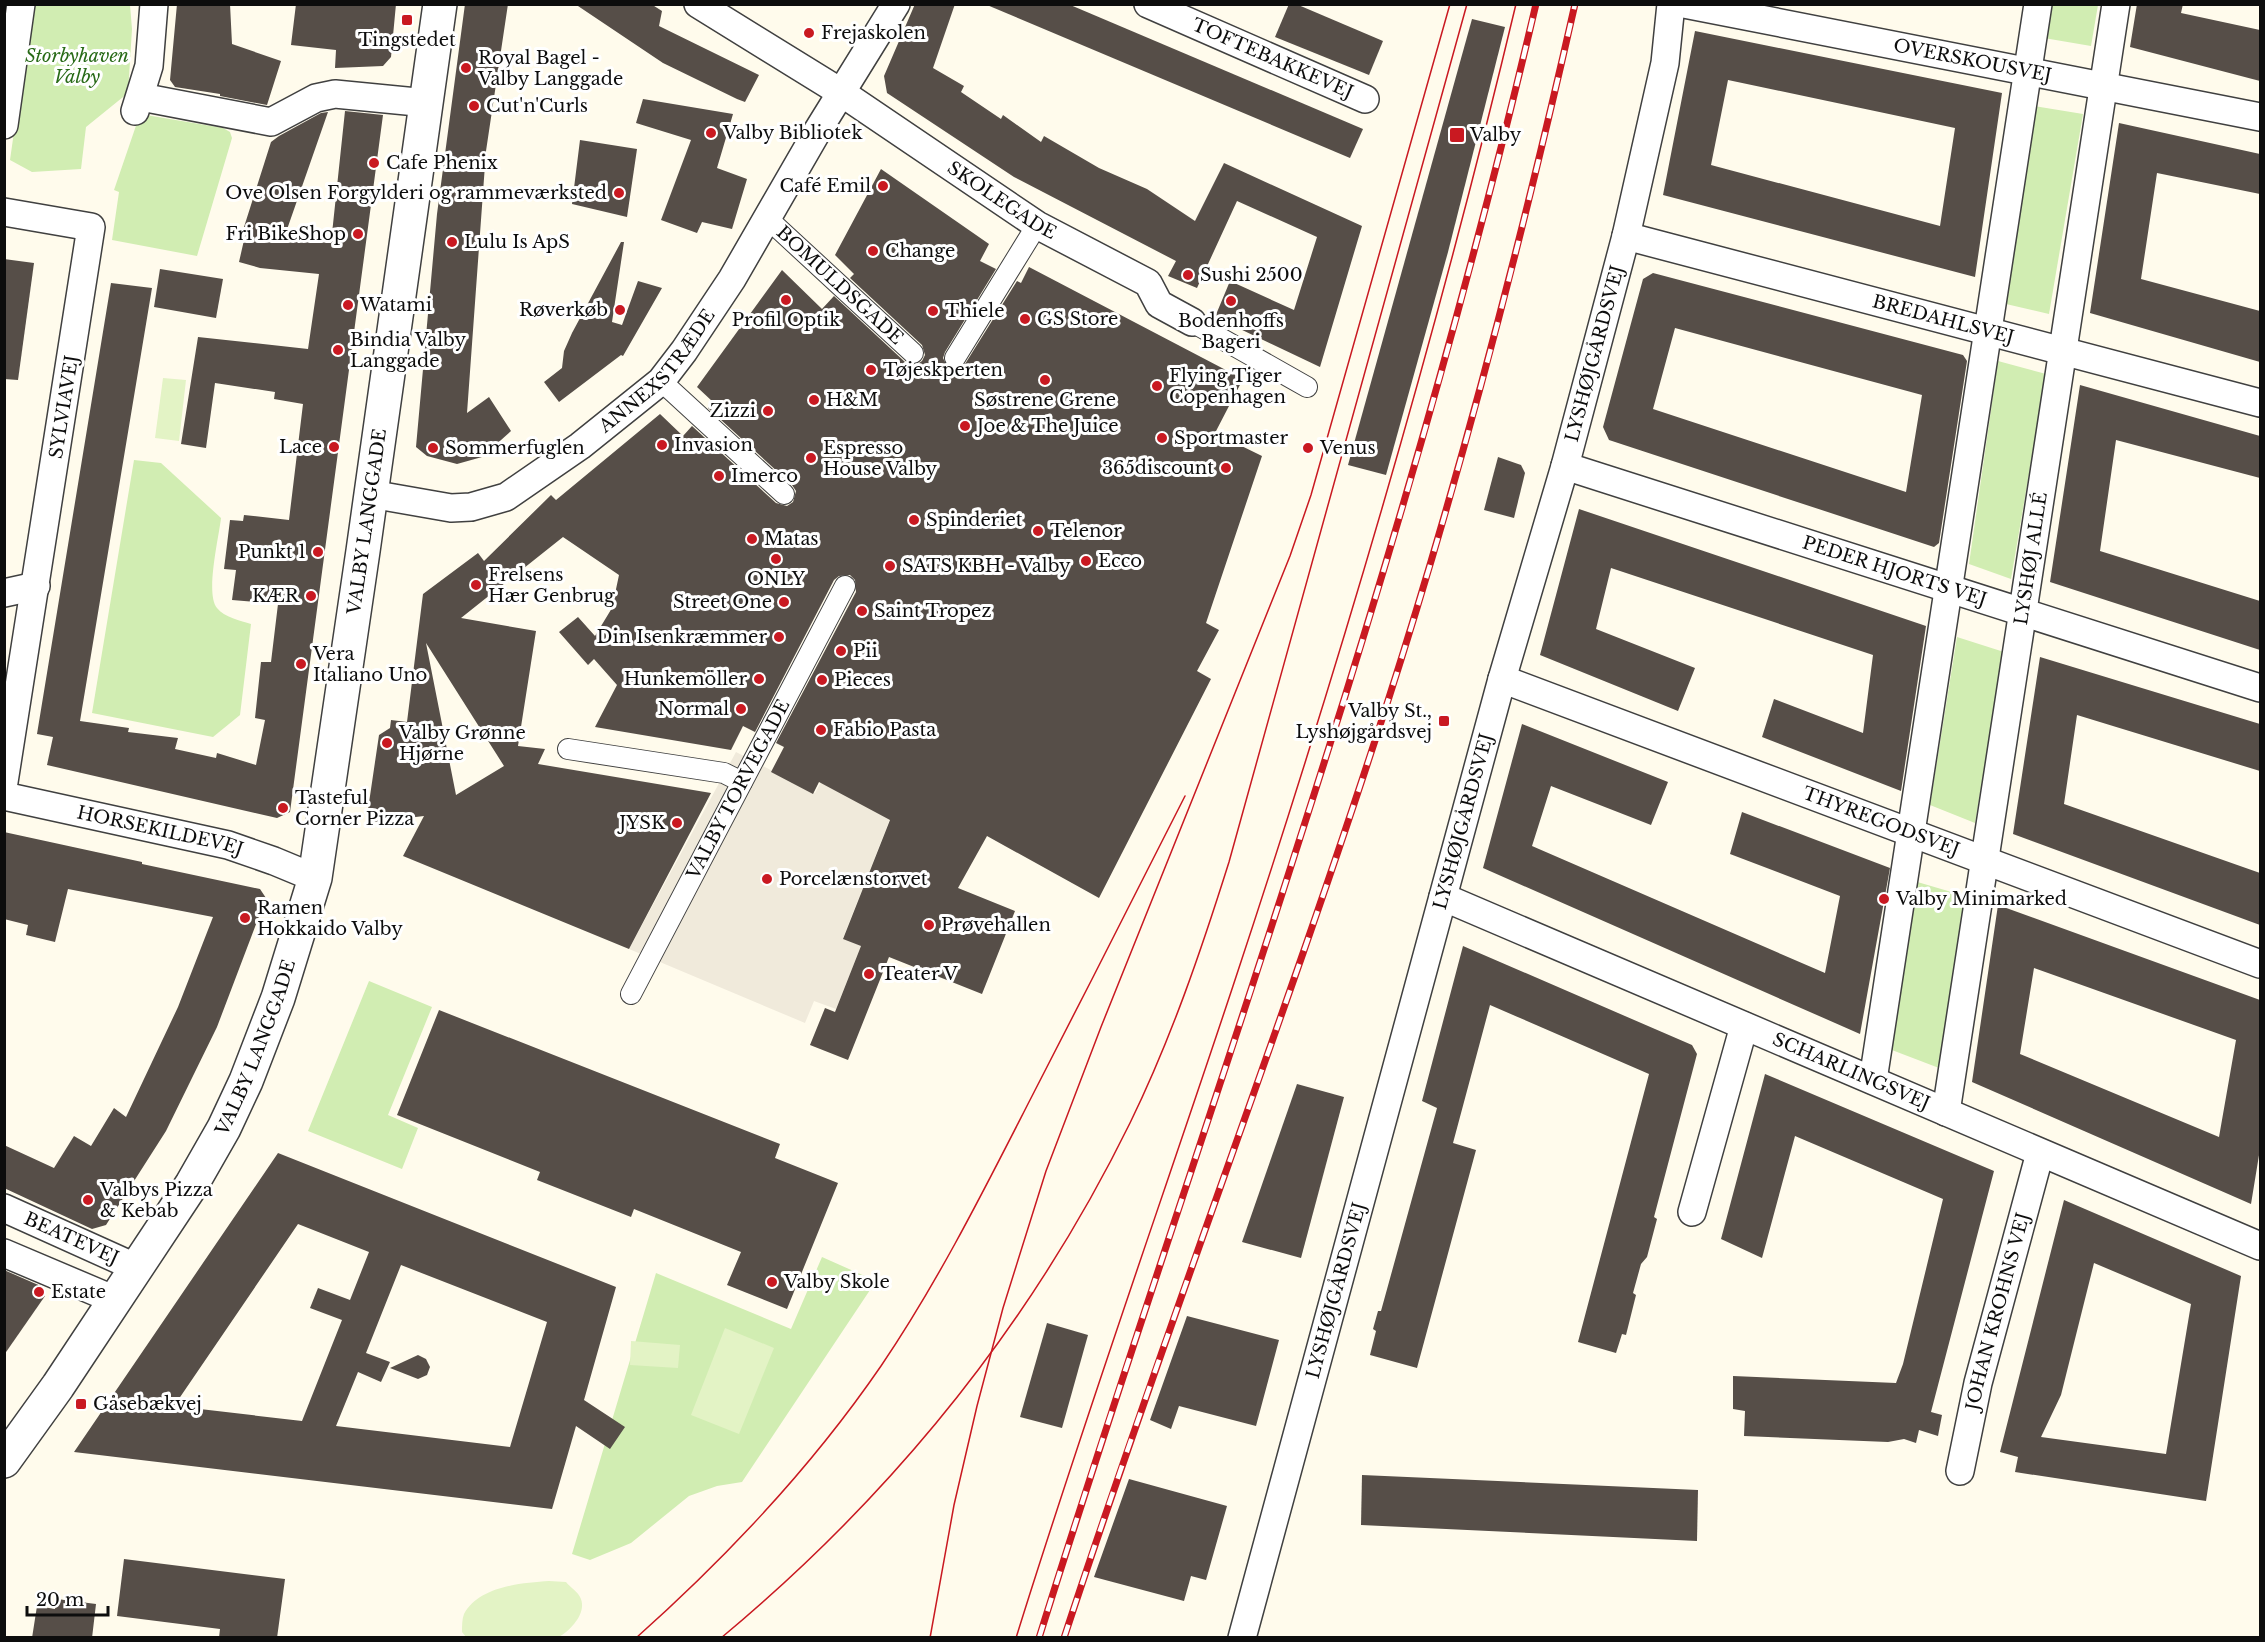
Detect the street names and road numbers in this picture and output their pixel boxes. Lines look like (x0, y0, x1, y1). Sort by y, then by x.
street label: TOFTEBAKKEVEJ (1189, 14, 1357, 103)
street label: OVERSKOUSVEJ (1892, 34, 2053, 87)
street label: SKOLEGADE (943, 157, 1060, 244)
street label: BOMULDSGADE (772, 221, 908, 349)
street label: LYSHØJGÅRDSVEJ (1561, 263, 1629, 444)
street label: BREDAHLSVEJ (1870, 290, 2016, 349)
street label: ANNEXSTRÆDE (594, 305, 720, 438)
street label: SYLVIAVEJ (45, 354, 83, 460)
street label: VALBY LANGGADE (343, 427, 391, 617)
street label: LYSHØJ ALLÉ (2010, 490, 2052, 627)
street label: PEDER HJORTS VEJ (1800, 532, 1989, 611)
street label: VALBY TORVEGADE (682, 696, 794, 884)
street label: LYSHØJGÅRDSVEJ (1429, 731, 1498, 912)
street label: THYREGODSVEJ (1800, 782, 1963, 861)
street label: HORSEKILDEVEJ (75, 801, 246, 861)
street label: VALBY LANGGADE (210, 957, 300, 1140)
street label: SCHARLINGSVEJ (1769, 1028, 1933, 1115)
street label: LYSHØJGÅRDSVEJ (1302, 1200, 1371, 1381)
street label: BEATEVEJ (21, 1208, 122, 1269)
street label: JOHAN KROHNS VEJ (1961, 1210, 2034, 1414)

